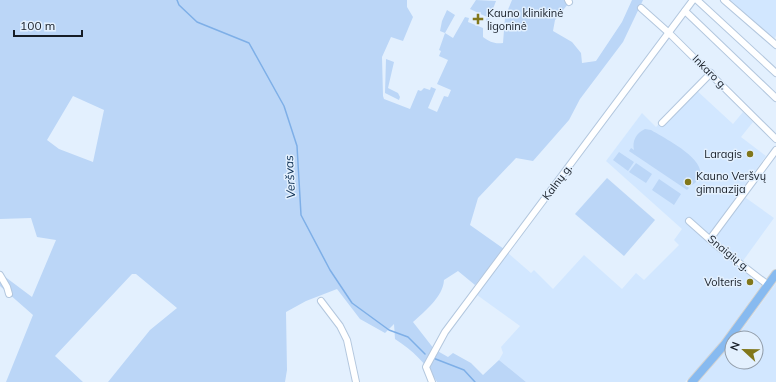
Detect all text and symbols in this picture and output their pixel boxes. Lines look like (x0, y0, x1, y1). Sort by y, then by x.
place label: Kauno klinikinė ligoninė (487, 6, 563, 33)
scale bar (14, 12, 82, 38)
marker: Kauno klinikinė ligoninė (472, 13, 484, 25)
text: 100 m (20, 18, 55, 33)
street label: Inkaro g. (690, 52, 730, 92)
place label: Laragis (704, 147, 742, 161)
marker: Laragis (745, 149, 755, 159)
water label: Veršvas (281, 155, 298, 199)
street label: Kalnų g. (539, 161, 575, 203)
place label: Kauno Veršvų gimnazija (696, 169, 766, 196)
marker: Kauno Veršvų gimnazija (683, 177, 693, 187)
street label: Snaigių g. (705, 232, 753, 274)
place label: Volteris (704, 275, 742, 289)
marker: Volteris (745, 277, 755, 287)
north arrow (724, 330, 764, 370)
text: N (727, 340, 743, 353)

